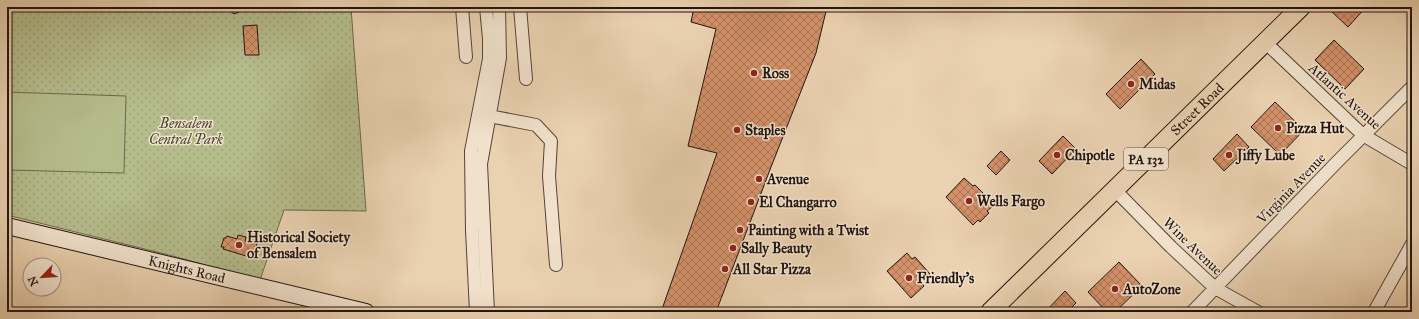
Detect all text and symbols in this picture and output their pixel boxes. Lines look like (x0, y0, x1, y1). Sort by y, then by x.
street label: Atlantic Avenue (1304, 59, 1384, 133)
place label: Ross (762, 65, 789, 82)
marker: Ross (749, 68, 759, 78)
place label: Midas (1139, 76, 1175, 93)
marker: Midas (1126, 79, 1136, 89)
street label: Street Road (1167, 80, 1228, 139)
park label: Bensalem Central Park (149, 115, 224, 148)
place label: Pizza Hut (1286, 120, 1344, 137)
place label: Staples (745, 122, 786, 140)
marker: Pizza Hut (1273, 123, 1283, 133)
marker: Staples (732, 125, 742, 135)
place label: Chipotle (1065, 147, 1115, 165)
place label: Jiffy Lube (1235, 147, 1295, 165)
road number: PA 132 (1124, 148, 1168, 170)
street label: Virginia Avenue (1253, 149, 1329, 228)
marker: Chipotle (1052, 150, 1062, 160)
marker: Jiffy Lube (1224, 150, 1234, 160)
place label: Avenue (766, 171, 809, 188)
marker: Avenue (754, 174, 764, 184)
place label: Wells Fargo (977, 193, 1045, 211)
place label: El Changarro (759, 194, 837, 212)
marker: Wells Fargo (964, 196, 974, 206)
marker: El Changarro (746, 197, 756, 207)
street label: Wine Avenue (1160, 214, 1226, 279)
place label: Painting with a Twist (748, 222, 869, 240)
marker: Painting with a Twist (735, 225, 745, 235)
place label: Historical Society of Bensalem (247, 229, 352, 262)
marker: Historical Society of Bensalem (234, 240, 244, 250)
place label: Sally Beauty (741, 240, 813, 258)
marker: Sally Beauty (728, 243, 738, 253)
street label: Knights Road (147, 252, 227, 287)
north arrow (22, 257, 62, 297)
place label: All Star Pizza (732, 261, 812, 278)
marker: All Star Pizza (720, 264, 730, 274)
place label: Friendly's (917, 270, 974, 288)
text: N (25, 273, 41, 288)
marker: Friendly's (904, 273, 914, 283)
place label: AutoZone (1122, 281, 1181, 298)
marker: AutoZone (1110, 284, 1120, 294)

